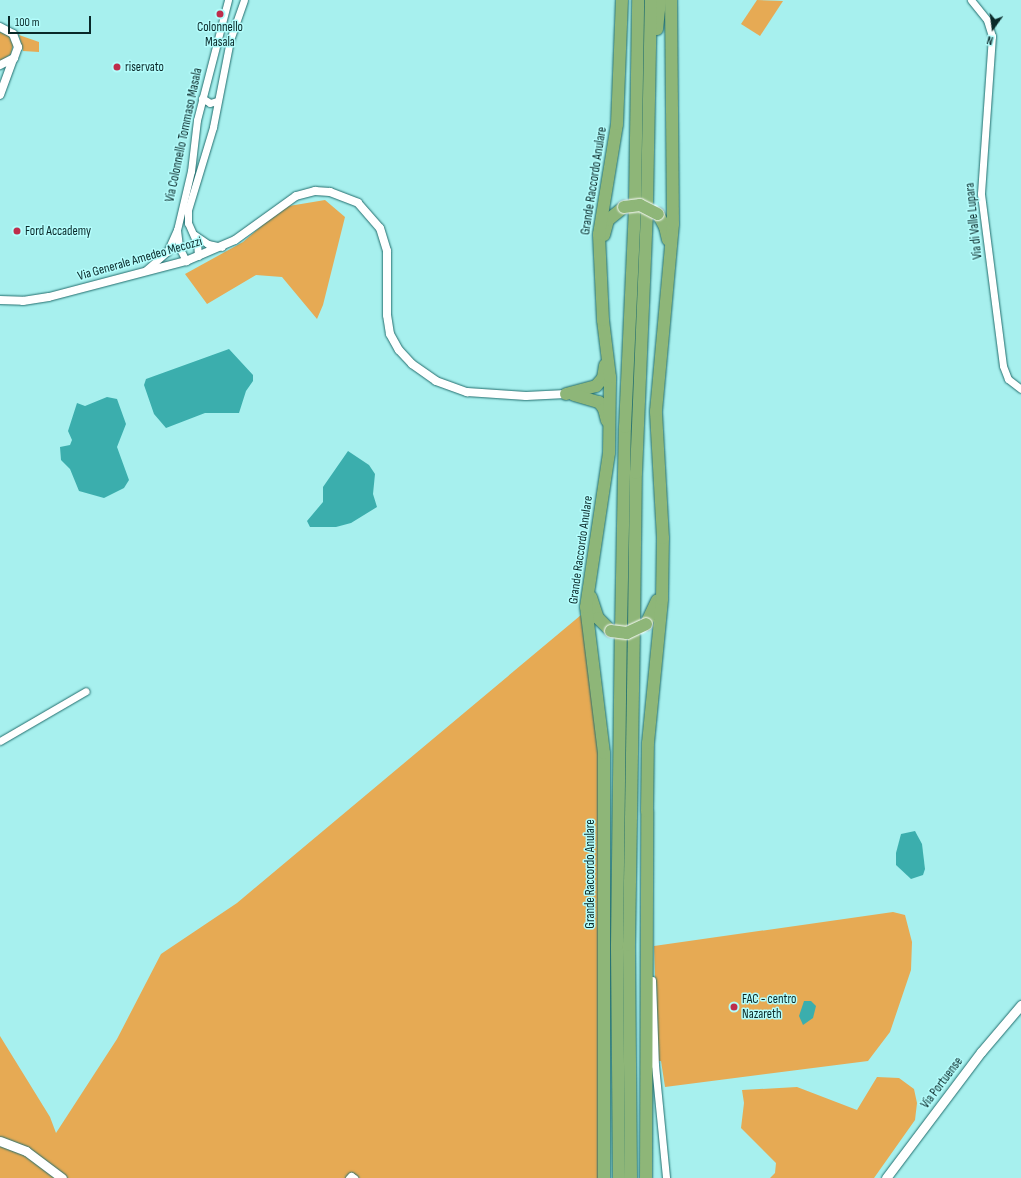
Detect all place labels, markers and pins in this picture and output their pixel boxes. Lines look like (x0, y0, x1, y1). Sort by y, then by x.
marker: Colonnello Masala (215, 9, 225, 19)
place label: Colonnello Masala (197, 20, 243, 51)
place label: riservato (125, 59, 164, 75)
marker: riservato (112, 62, 122, 72)
place label: Ford Accademy (25, 223, 91, 239)
marker: Ford Accademy (12, 226, 22, 236)
place label: FAC - centro Nazareth (742, 992, 796, 1023)
marker: FAC - centro Nazareth (729, 1002, 739, 1012)

